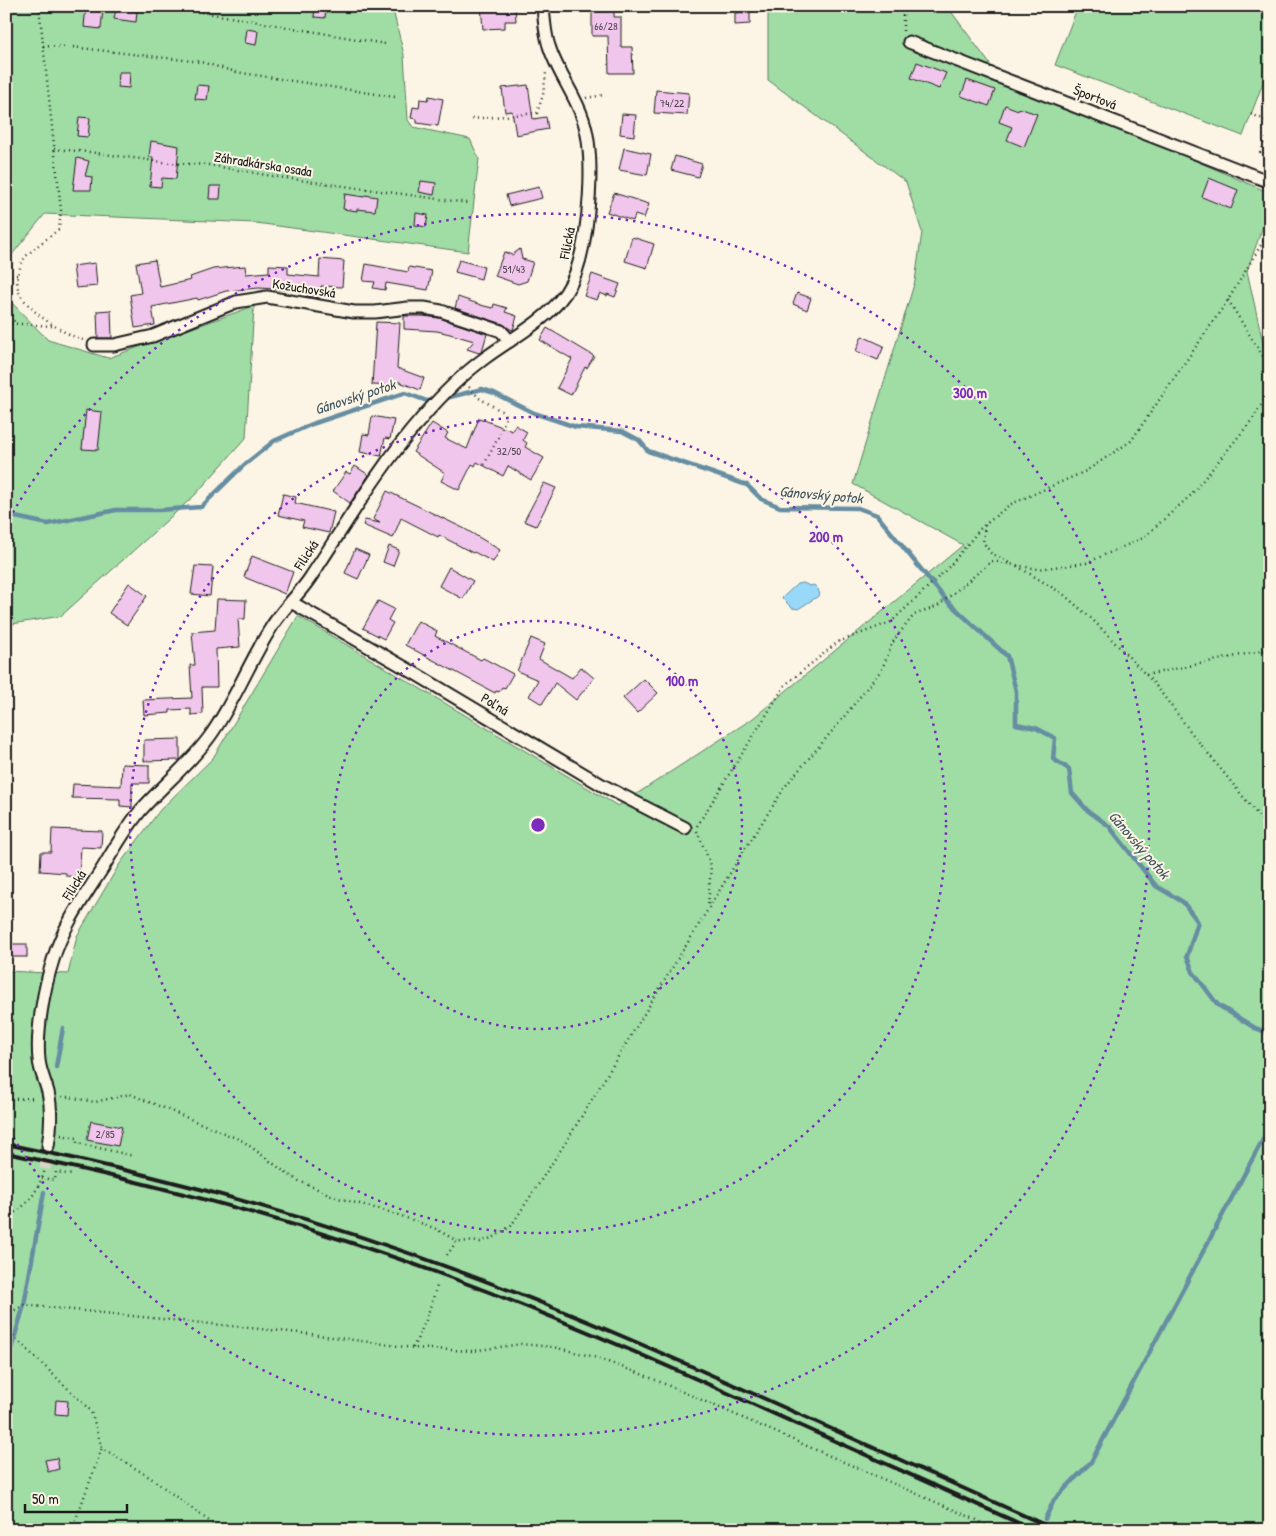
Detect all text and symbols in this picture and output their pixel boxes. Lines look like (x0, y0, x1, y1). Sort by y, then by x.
house number: 66/28 (594, 19, 618, 33)
street label: Športová (1070, 80, 1120, 115)
house number: 74/22 (660, 96, 684, 110)
street label: Záhradkárska osada (213, 146, 314, 181)
street label: Filická (554, 225, 579, 261)
house number: 51/43 (503, 262, 525, 276)
street label: Kožuchovská (271, 273, 338, 302)
water label: Gánovský potok (312, 373, 400, 419)
text: 300 m (953, 382, 987, 403)
house number: 32/50 (497, 444, 521, 458)
water label: Gánovský potok (778, 480, 865, 509)
text: 200 m (809, 526, 843, 547)
street label: Filická (288, 536, 323, 574)
text: 100 m (666, 670, 698, 691)
street label: Poľná (478, 688, 513, 719)
water label: Gánovský potok (1104, 806, 1176, 884)
centre of rings (529, 816, 547, 834)
street label: Filická (57, 866, 90, 904)
house number: 2/85 (95, 1127, 115, 1141)
scale bar (25, 1481, 128, 1513)
text: 50 m (32, 1488, 59, 1509)

